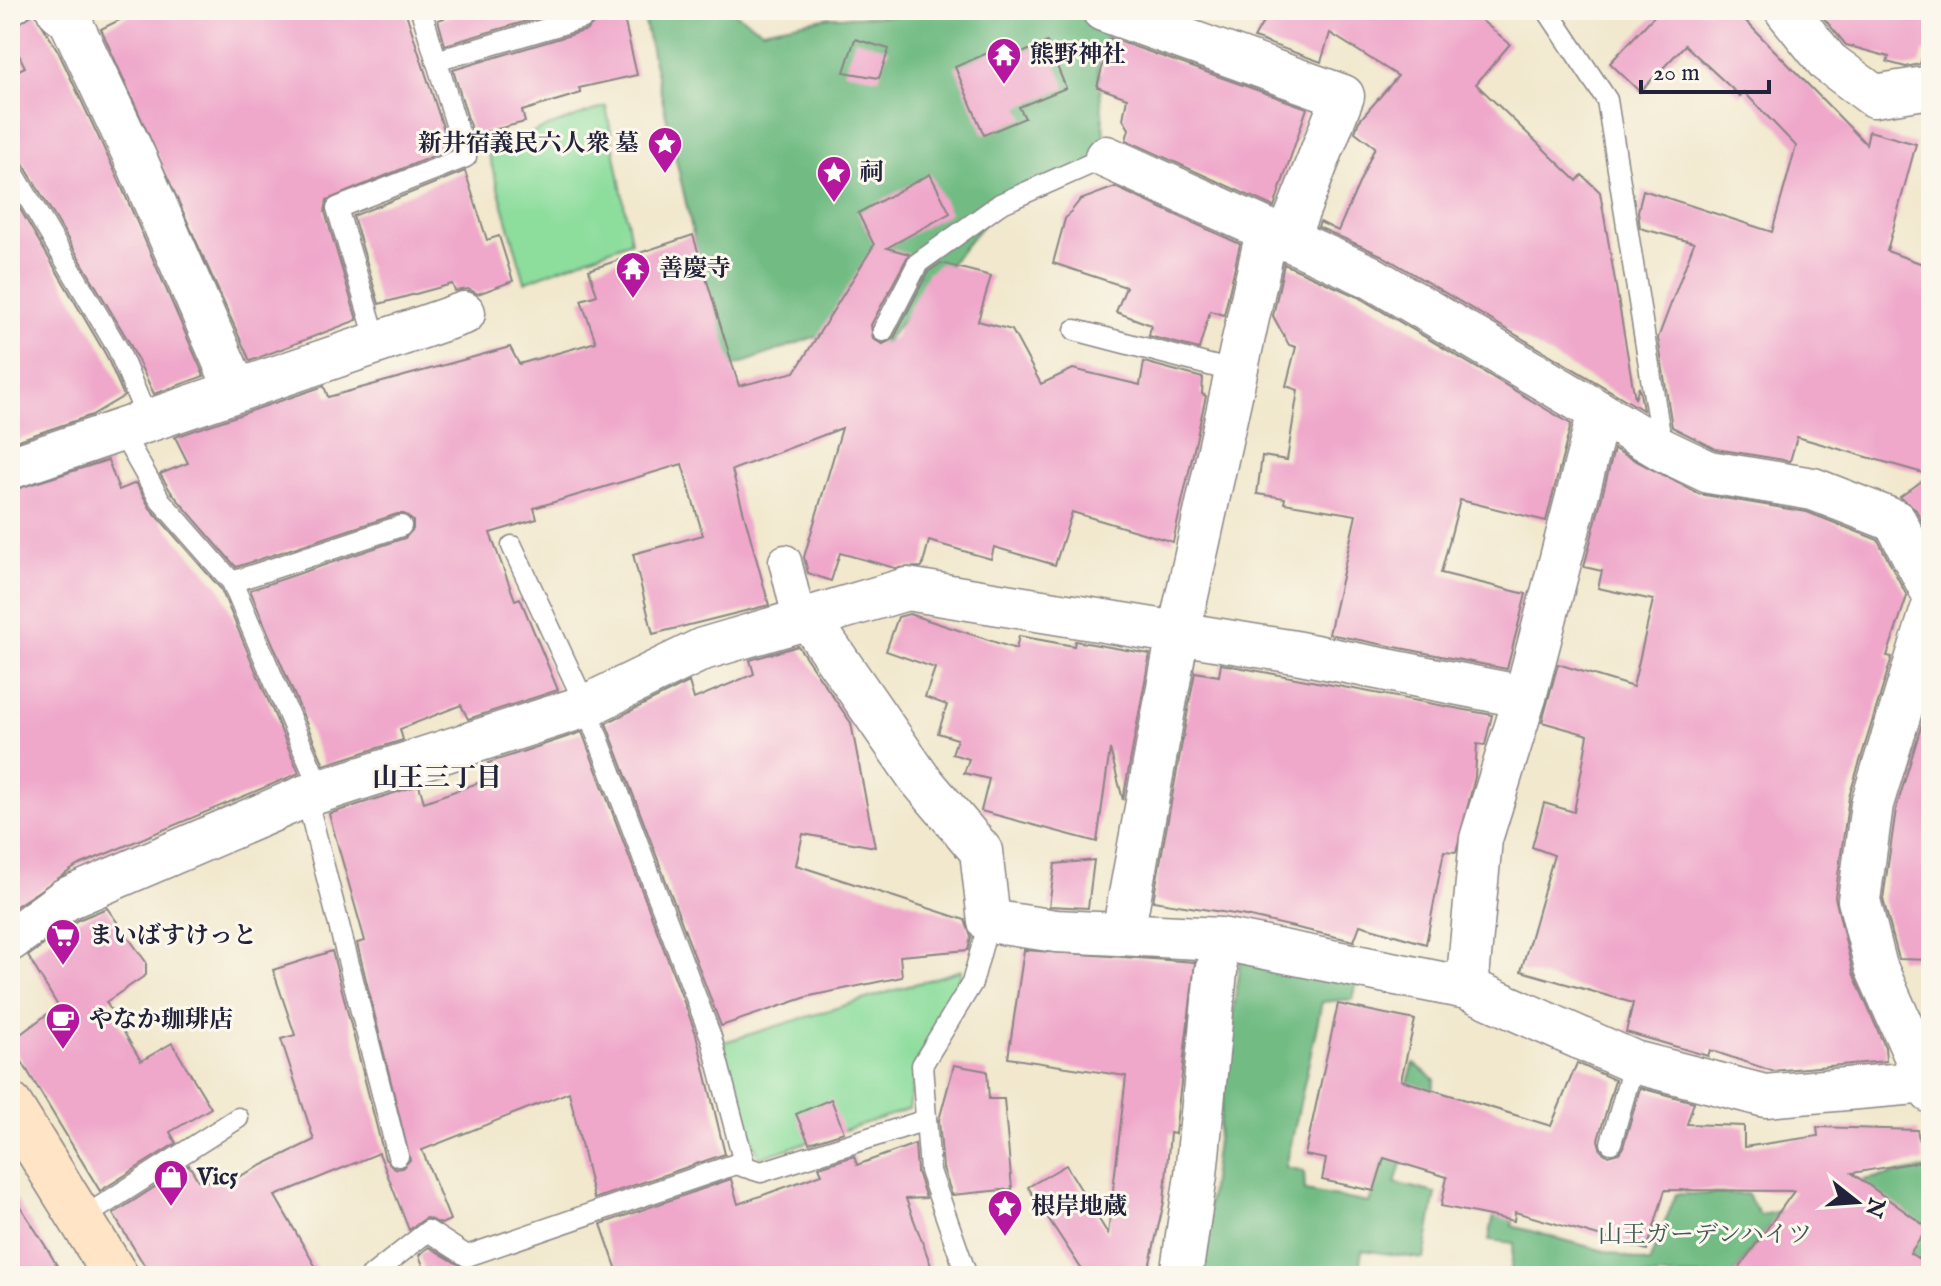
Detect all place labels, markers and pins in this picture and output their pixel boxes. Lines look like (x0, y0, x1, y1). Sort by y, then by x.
temple icon: 熊野神社 (985, 36, 1023, 86)
place label: 熊野神社 (1030, 40, 1126, 71)
place icon: 新井宿義民六人衆 墓 (646, 125, 684, 175)
place label: 新井宿義民六人衆 墓 (418, 129, 639, 160)
place icon: 祠 (815, 154, 853, 204)
place label: 祠 (860, 158, 884, 189)
temple icon: 善慶寺 (614, 250, 652, 300)
place label: 善慶寺 (659, 254, 731, 285)
supermarket icon: まいばすけっと (44, 917, 82, 967)
place label: まいばすけっと (89, 921, 257, 952)
cafe icon: やなか珈琲店 (44, 1001, 82, 1051)
place label: やなか珈琲店 (89, 1005, 233, 1036)
shop icon: Vic5 (152, 1158, 190, 1208)
place label: Vic5 (196, 1162, 238, 1193)
place icon: 根岸地蔵 (986, 1188, 1024, 1238)
place label: 根岸地蔵 (1031, 1192, 1127, 1223)

